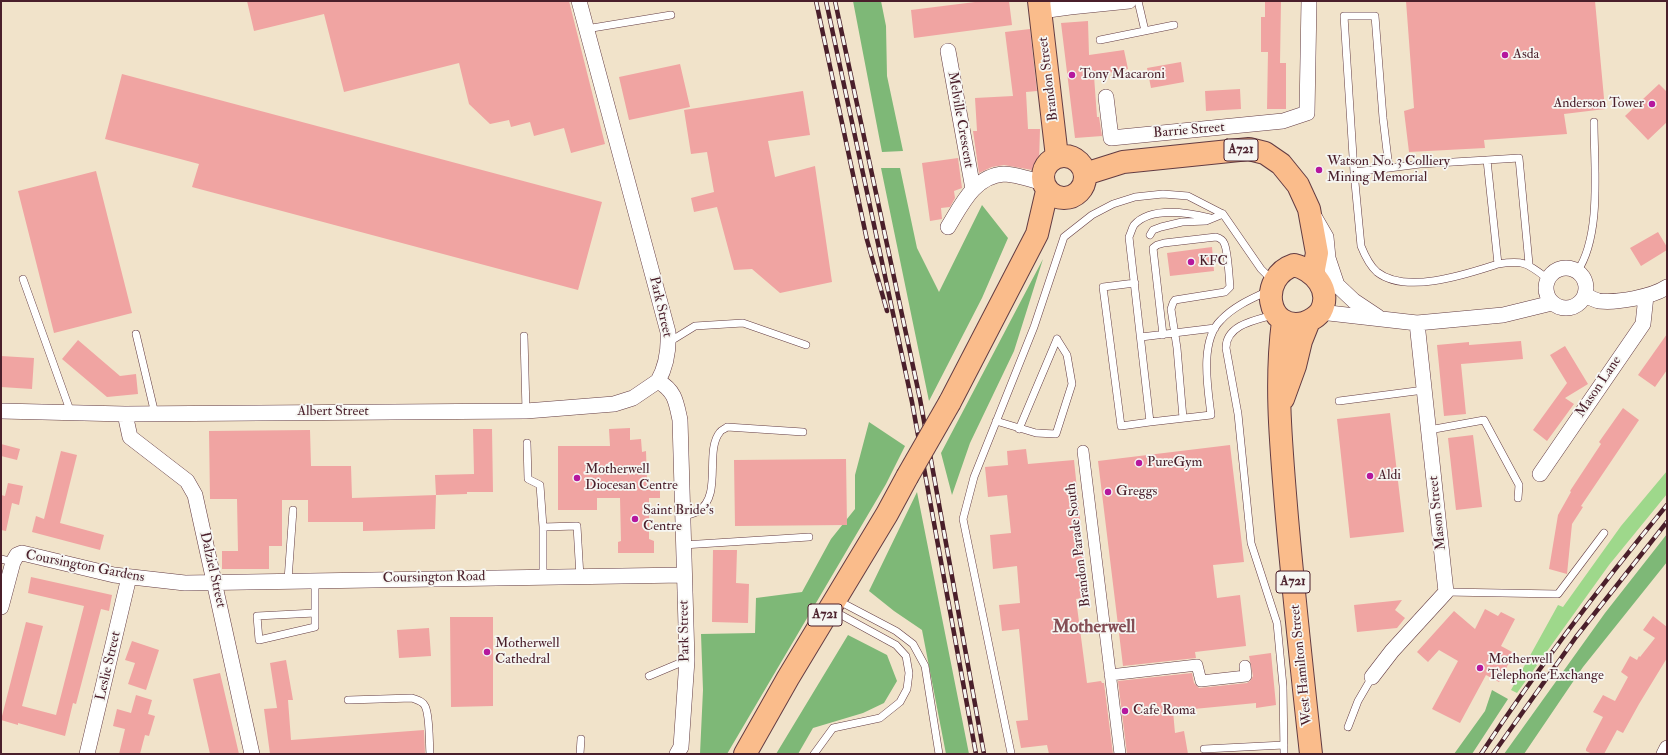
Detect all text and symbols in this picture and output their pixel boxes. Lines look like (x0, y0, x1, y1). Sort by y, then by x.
street label: Brandon Street (1035, 36, 1063, 122)
place label: Asda (1513, 47, 1539, 63)
marker: Asda (1500, 50, 1510, 60)
place label: Tony Macaroni (1080, 67, 1165, 83)
marker: Tony Macaroni (1067, 70, 1077, 80)
street label: Melville Crescent (943, 71, 977, 169)
place label: Anderson Tower (1553, 96, 1644, 112)
marker: Anderson Tower (1647, 99, 1657, 109)
street label: Barrie Street (1153, 120, 1225, 142)
road number: A721 (1224, 139, 1258, 161)
place label: Watson No. 3 Colliery Mining Memorial (1327, 154, 1450, 186)
marker: Watson No. 3 Colliery Mining Memorial (1314, 165, 1324, 175)
place label: KFC (1199, 254, 1228, 270)
marker: KFC (1186, 257, 1196, 267)
street label: Park Street (645, 275, 675, 339)
street label: Mason Lane (1572, 353, 1626, 421)
street label: Albert Street (297, 404, 369, 420)
place label: PureGym (1147, 455, 1202, 471)
marker: PureGym (1134, 458, 1144, 468)
place label: Motherwell Diocesan Centre (585, 462, 678, 494)
place label: Aldi (1378, 468, 1401, 484)
marker: Aldi (1365, 471, 1375, 481)
marker: Motherwell Diocesan Centre (572, 473, 582, 483)
street label: Mason Street (1426, 475, 1450, 551)
street label: Brandon Parade South (1063, 482, 1095, 608)
place label: Greggs (1116, 484, 1157, 500)
marker: Greggs (1103, 487, 1113, 497)
place label: Saint Bride's Centre (643, 503, 714, 536)
marker: Saint Bride's Centre (630, 514, 640, 524)
street label: Dalziel Street (195, 530, 229, 610)
street label: Coursington Gardens (24, 547, 146, 587)
street label: Coursington Road (382, 569, 486, 587)
road number: A721 (1276, 571, 1310, 593)
street label: Park Street (676, 600, 694, 662)
road number: A721 (808, 604, 842, 626)
street label: West Hamilton Street (1287, 604, 1317, 726)
district label: Motherwell (1053, 617, 1135, 639)
street label: Leslie Street (93, 630, 125, 702)
place label: Motherwell Cathedral (495, 636, 560, 668)
marker: Motherwell Cathedral (482, 647, 492, 657)
place label: Motherwell Telephone Exchange (1488, 652, 1604, 684)
marker: Motherwell Telephone Exchange (1475, 663, 1485, 673)
place label: Cafe Roma (1133, 703, 1195, 719)
marker: Cafe Roma (1120, 706, 1130, 716)

